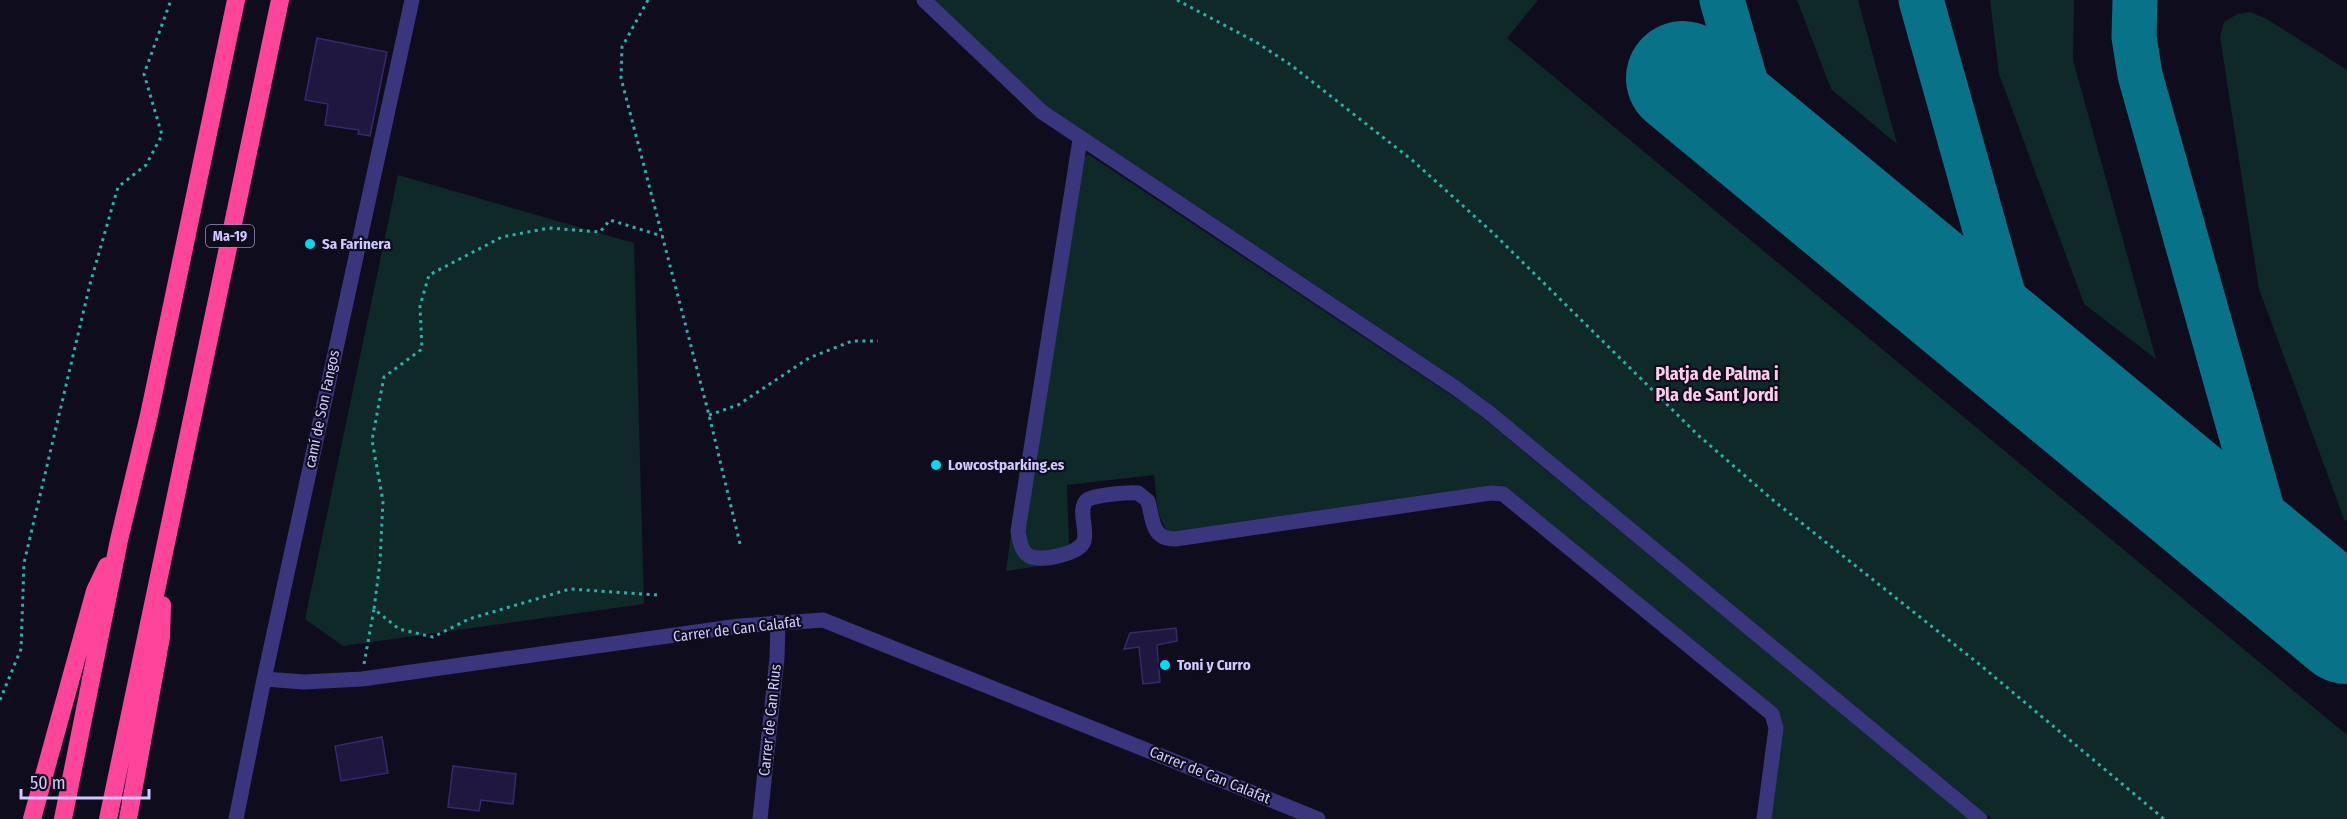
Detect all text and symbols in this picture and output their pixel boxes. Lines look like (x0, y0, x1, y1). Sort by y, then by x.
road number: Ma-19 (206, 225, 254, 247)
place label: Sa Farinera (322, 235, 391, 253)
marker: Sa Farinera (303, 237, 317, 251)
street label: camí de Son Fangos (301, 348, 343, 470)
district label: Platja de Palma i Pla de Sant Jordi (1655, 363, 1779, 406)
place label: Lowcostparking.es (948, 456, 1065, 474)
marker: Lowcostparking.es (929, 458, 943, 472)
street label: Carrer de Can Calafat (672, 612, 802, 646)
place label: Toni y Curro (1177, 656, 1251, 674)
marker: Toni y Curro (1158, 658, 1172, 672)
street label: Carrer de Can Rius (755, 663, 785, 777)
street label: Carrer de Can Calafat (1147, 743, 1273, 807)
scale bar (21, 762, 148, 800)
text: 50 m (30, 772, 66, 794)

